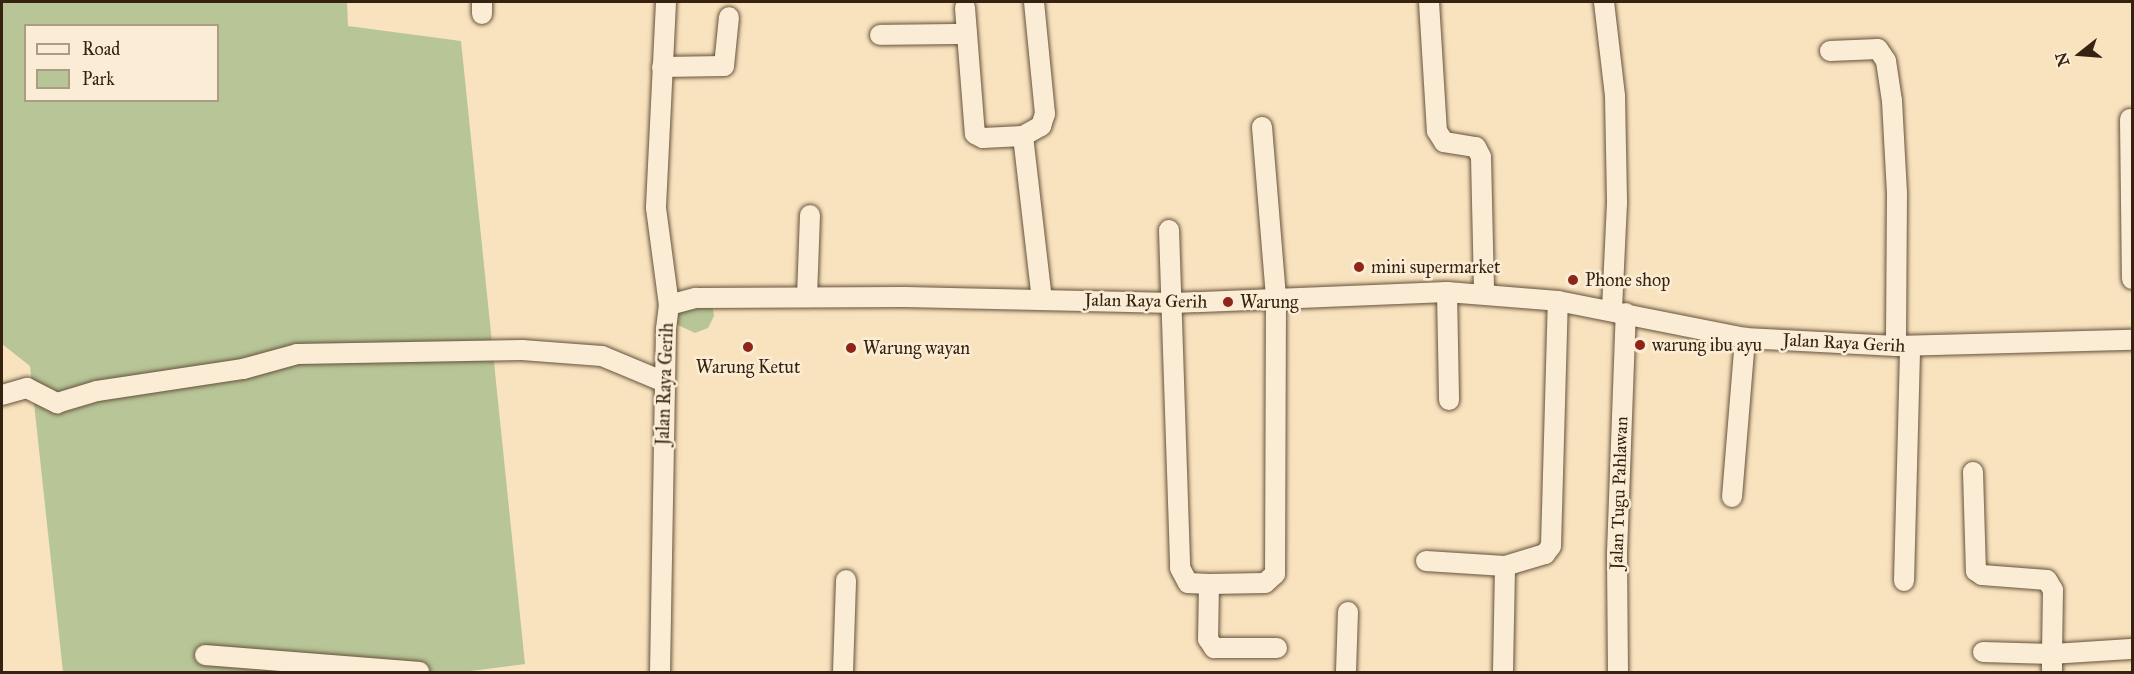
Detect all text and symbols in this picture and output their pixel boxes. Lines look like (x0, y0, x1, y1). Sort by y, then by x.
legend (24, 24, 219, 102)
north arrow (2050, 24, 2110, 84)
text: Road (82, 38, 120, 60)
text: N (2051, 50, 2073, 69)
text: Park (82, 68, 115, 90)
place label: mini supermarket (1371, 256, 1500, 278)
marker: mini supermarket (1352, 260, 1366, 274)
place label: Phone shop (1585, 269, 1670, 291)
marker: Phone shop (1566, 273, 1580, 287)
street label: Jalan Raya Gerih (1084, 289, 1208, 313)
place label: Warung (1240, 291, 1298, 313)
marker: Warung (1221, 295, 1235, 309)
street label: Jalan Raya Gerih (652, 322, 678, 446)
street label: Jalan Raya Gerih (1782, 329, 1906, 357)
place label: warung ibu ayu (1652, 334, 1762, 356)
place label: Warung wayan (863, 337, 970, 359)
marker: warung ibu ayu (1633, 338, 1647, 352)
marker: Warung Ketut (741, 340, 755, 354)
marker: Warung wayan (844, 341, 858, 355)
place label: Warung Ketut (696, 356, 800, 378)
street label: Jalan Tugu Pahlawan (1606, 416, 1632, 570)

